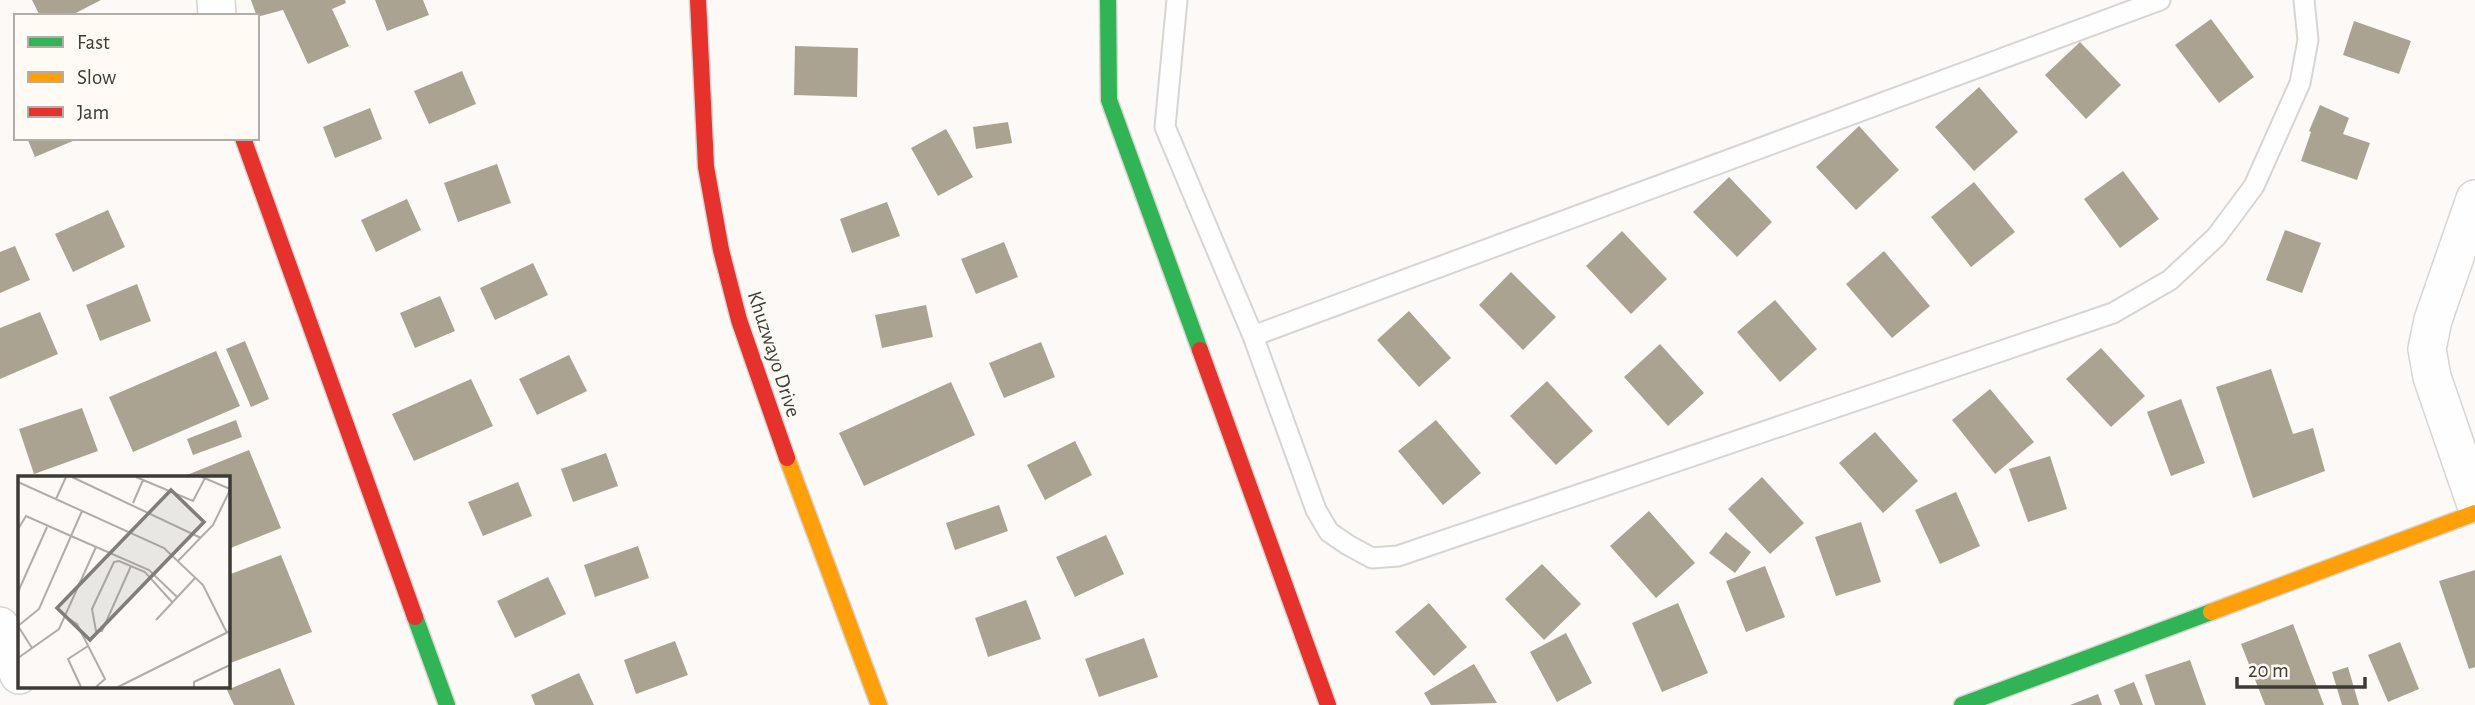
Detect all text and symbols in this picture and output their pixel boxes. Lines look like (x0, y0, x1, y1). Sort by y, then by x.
legend (14, 14, 259, 140)
text: Fast (77, 32, 110, 53)
text: Slow (77, 67, 116, 88)
text: Jam (77, 102, 109, 123)
street label: Khuzwayo Drive (744, 288, 804, 420)
inset map (18, 476, 229, 688)
scale bar (2237, 646, 2365, 690)
text: 20 m (2248, 660, 2289, 681)

